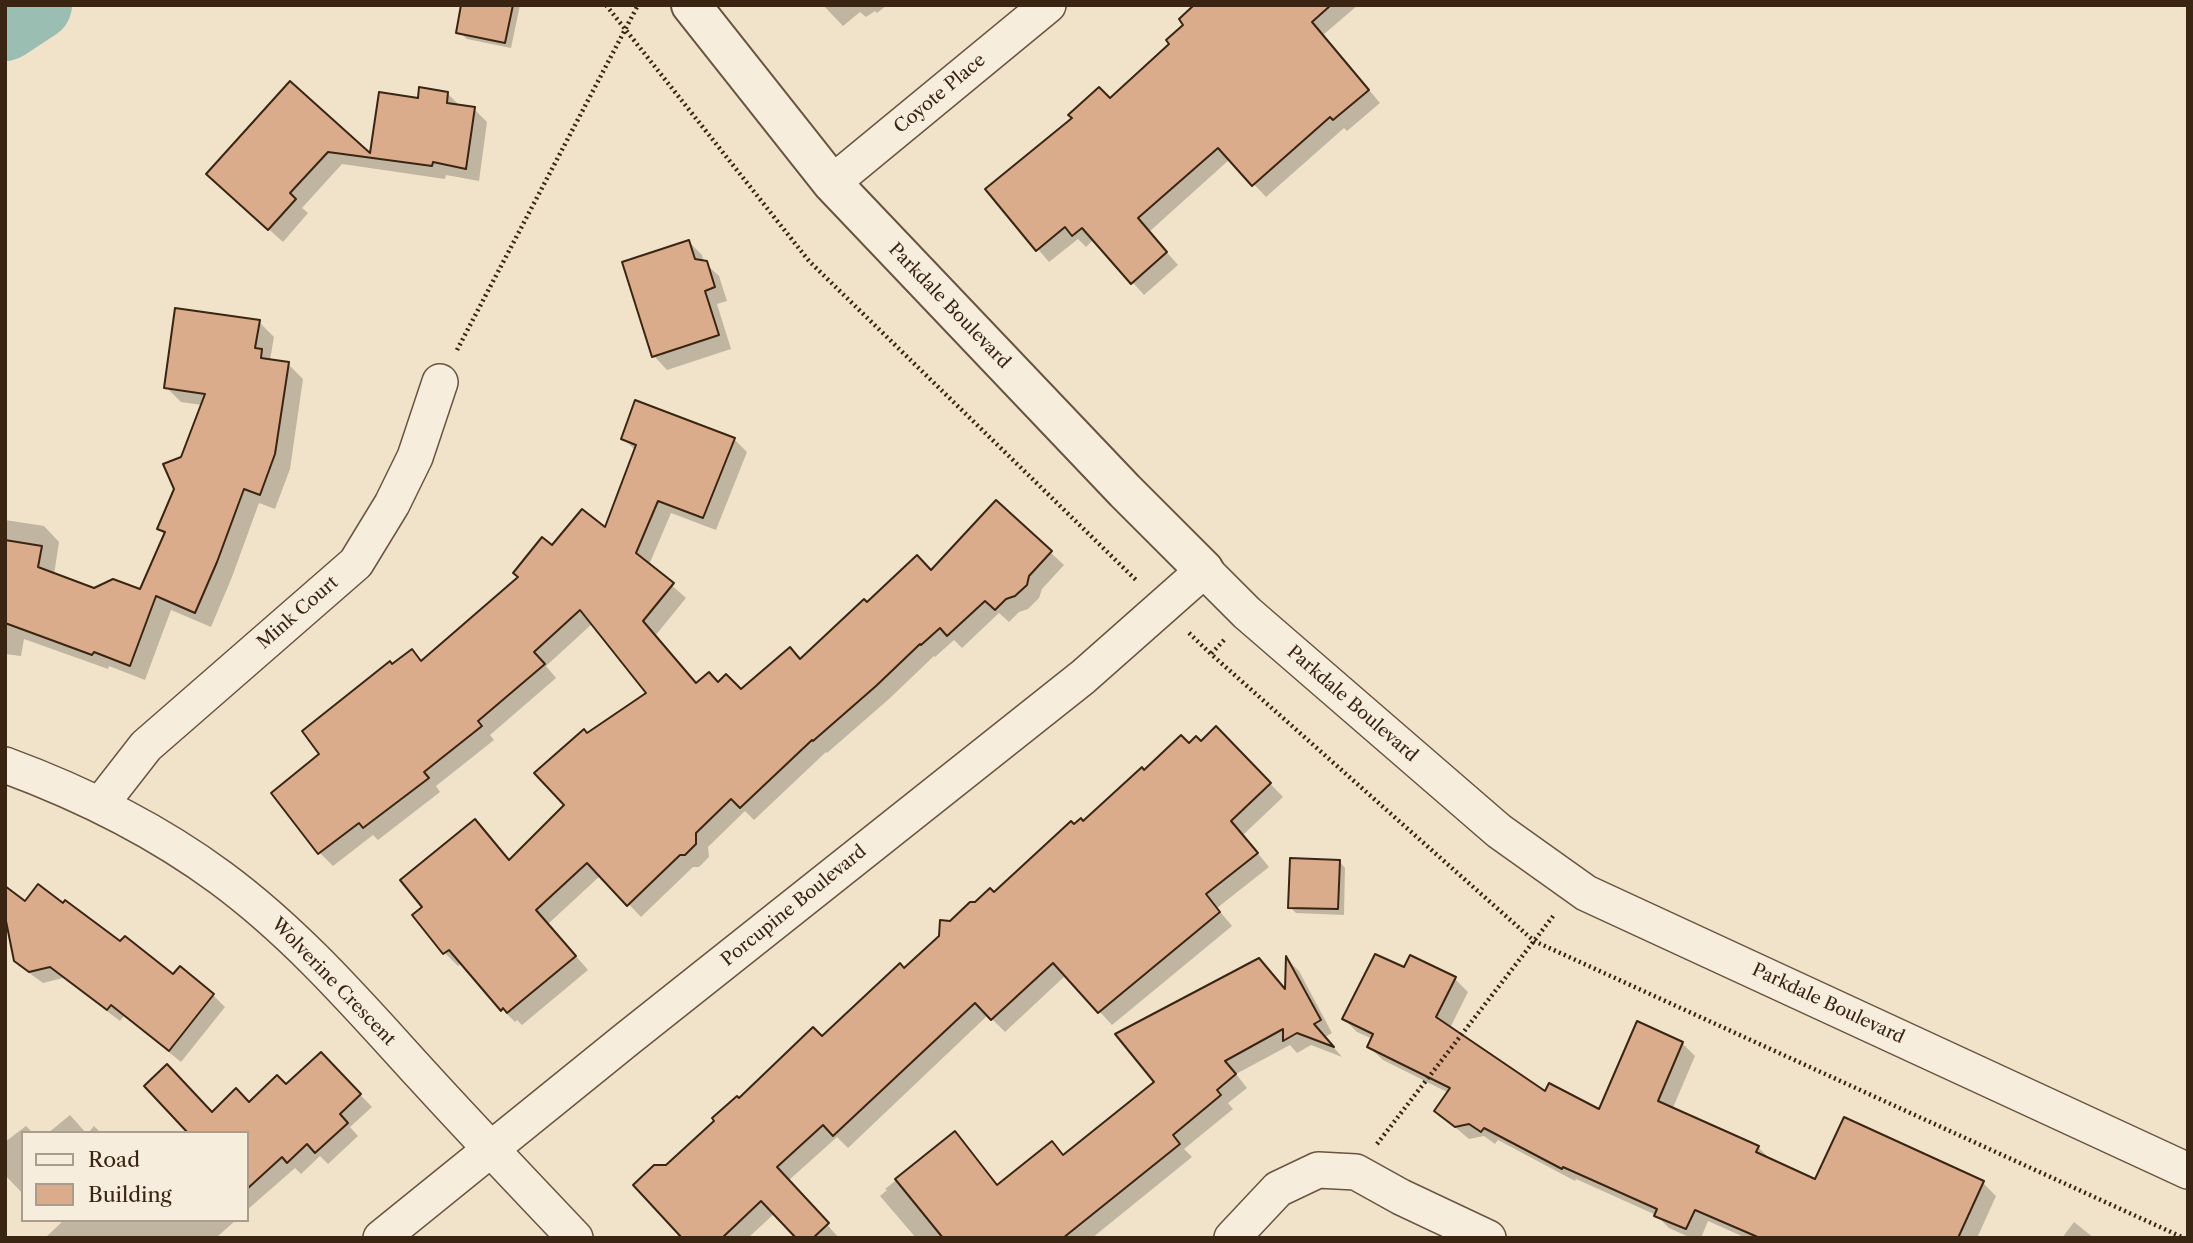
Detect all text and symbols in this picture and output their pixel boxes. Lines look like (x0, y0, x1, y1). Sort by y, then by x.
street label: Coyote Place (890, 50, 990, 138)
street label: Parkdale Boulevard (884, 239, 1014, 373)
street label: Mink Court (253, 572, 343, 654)
street label: Parkdale Boulevard (1282, 641, 1422, 767)
street label: Porcupine Boulevard (717, 841, 871, 971)
street label: Wolverine Crescent (266, 914, 400, 1050)
street label: Parkdale Boulevard (1748, 959, 1908, 1049)
legend (21, 1131, 248, 1222)
text: Road (88, 1147, 140, 1172)
text: Building (88, 1182, 172, 1207)

